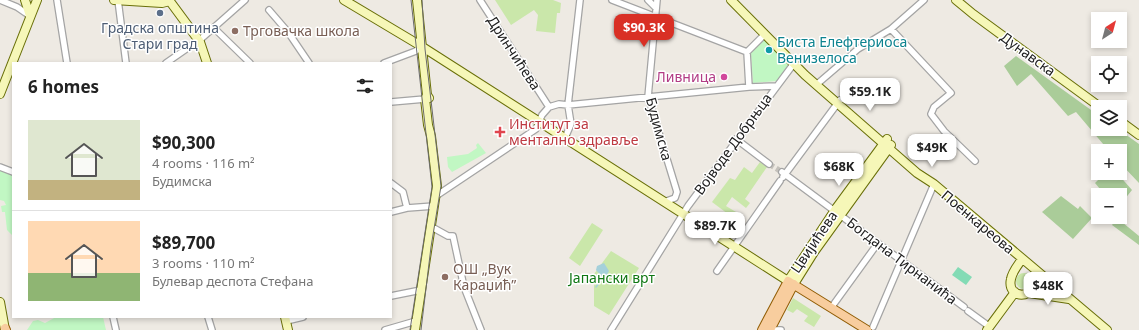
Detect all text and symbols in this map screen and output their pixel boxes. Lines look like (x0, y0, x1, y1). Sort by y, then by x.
marker: Градска општина Стари град (155, 8, 165, 18)
street label: Дринчићева (483, 12, 546, 94)
north arrow (1091, 12, 1127, 48)
map controls (1091, 12, 1127, 224)
pin: $90.3K (611, 14, 677, 48)
place label: Градска општина Стари град (101, 18, 219, 53)
text: $90.3K (623, 18, 665, 36)
place label: Трговачка школа (243, 21, 360, 40)
marker: Трговачка школа (230, 26, 240, 36)
street label: Дунавска (997, 27, 1060, 80)
place label: Биста Елефтериоса Венизелоса (777, 32, 907, 67)
marker: Биста Елефтериоса Венизелоса (764, 45, 774, 55)
button: locate (1091, 56, 1127, 92)
place label: Ливница (656, 67, 716, 86)
marker: Ливница (719, 72, 729, 82)
text: 6 homes (28, 75, 99, 98)
icon: filters (354, 75, 376, 97)
pin: $59.1K (837, 78, 903, 112)
text: $59.1K (849, 82, 891, 100)
street label: Војводе Добрњца (689, 89, 776, 198)
street label: Будимска (642, 95, 677, 163)
button: layers (1091, 100, 1127, 136)
place label: Институт за ментално здравље (509, 114, 639, 149)
marker: Институт за ментално здравље (494, 126, 506, 138)
text: $90,300 (152, 131, 215, 154)
pin: $49K (908, 134, 956, 168)
icon: home (60, 136, 108, 184)
text: $49K (917, 138, 947, 156)
button: + (1091, 144, 1127, 180)
pin: $68K (815, 153, 863, 187)
text: 4 rooms · 116 m² (152, 154, 255, 172)
text: $68K (824, 157, 854, 175)
text: Будимска (152, 172, 212, 190)
street label: Поенкареова (938, 185, 1019, 258)
button: − (1091, 188, 1127, 224)
street label: Цвијићева (786, 207, 841, 277)
pin: $89.7K (682, 212, 748, 246)
street label: Богдана Тирнанића (843, 213, 961, 308)
text: $89.7K (694, 216, 736, 234)
text: $89,700 (152, 231, 215, 254)
icon: home (60, 237, 108, 285)
text: 3 rooms · 110 m² (152, 254, 255, 272)
place label: ОШ „Вук Караџић” (453, 259, 516, 294)
park label: Јапански врт (567, 268, 655, 287)
text: Булевар деспота Стефана (152, 272, 313, 290)
marker: ОШ „Вук Караџић” (440, 272, 450, 282)
pin: $48K (1024, 272, 1072, 306)
text: $48K (1033, 276, 1063, 294)

